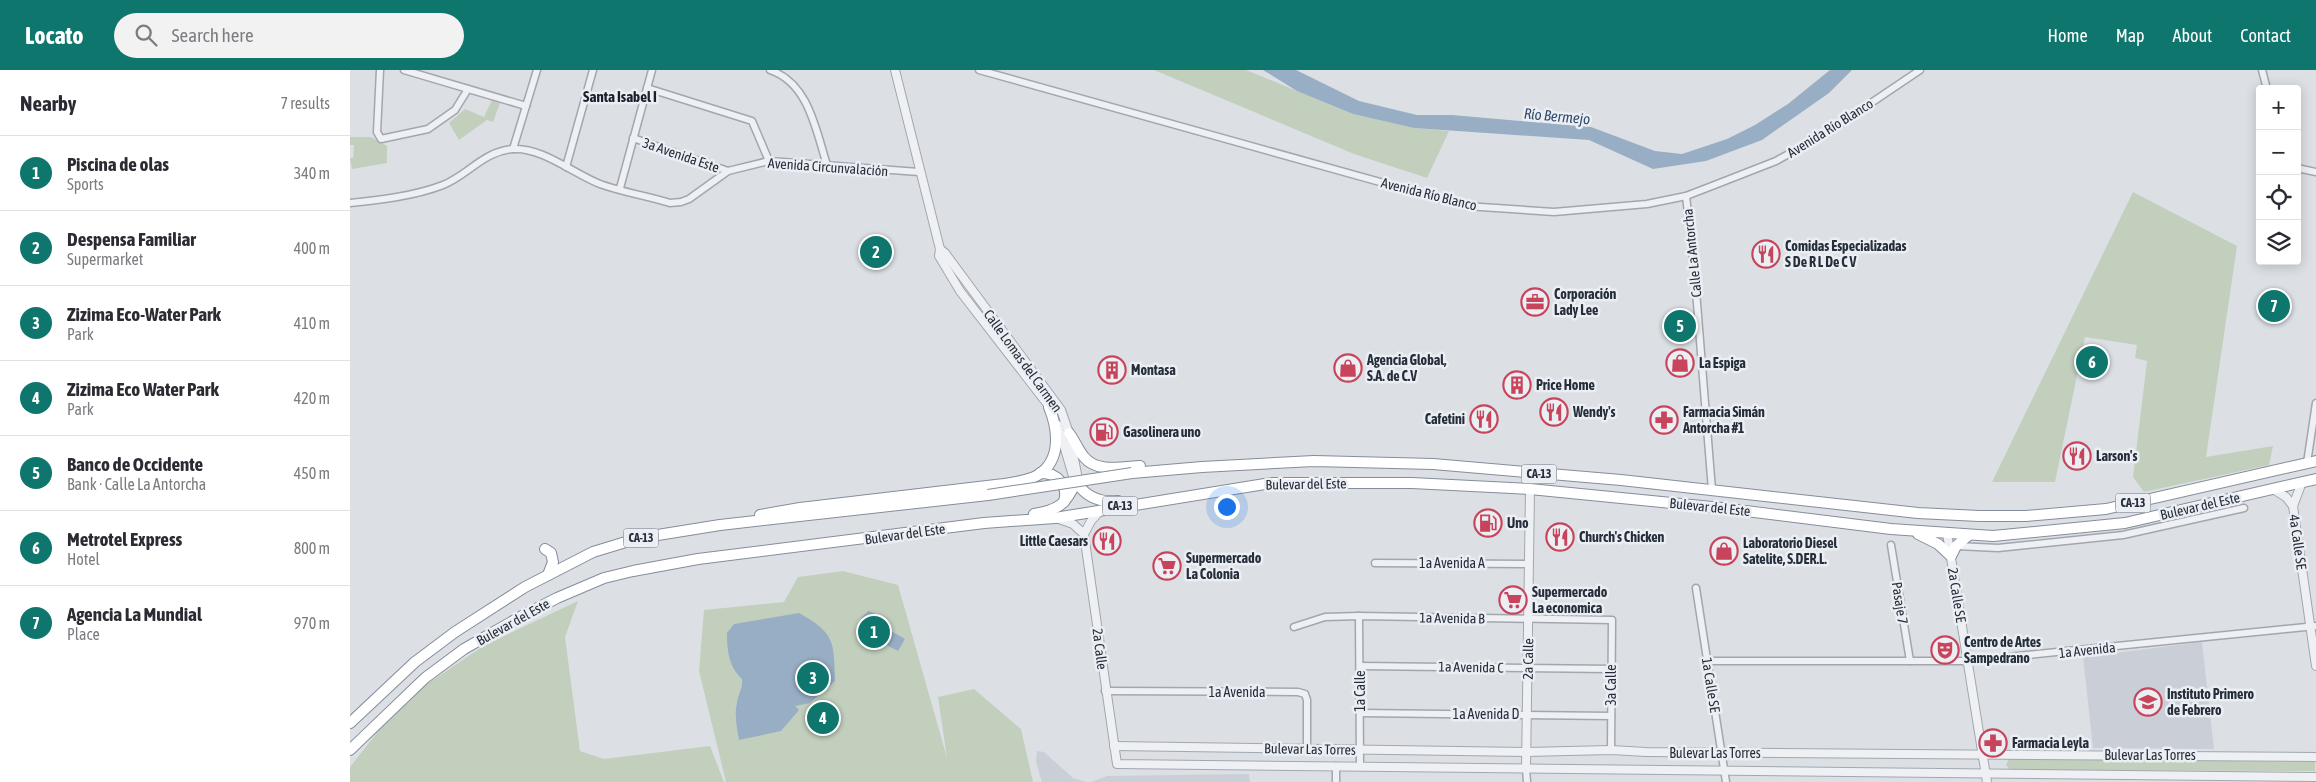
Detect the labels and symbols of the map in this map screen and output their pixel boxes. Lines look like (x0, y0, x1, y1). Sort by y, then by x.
district label: Santa Isabel I (583, 88, 657, 105)
street label: Avenida Río Blanco (1784, 95, 1876, 161)
water label: Río Bermejo (1523, 105, 1591, 127)
street label: 3a Avenida Este (641, 134, 721, 176)
street label: Avenida Circunvalación (767, 155, 889, 179)
street label: Avenida Río Blanco (1379, 174, 1479, 214)
street label: Calle La Antorcha (1679, 208, 1705, 298)
pin: 2 (860, 233, 892, 271)
place label: Comidas Especializadas S De R L De C V (1785, 238, 1907, 270)
restaurant icon: Comidas Especializadas S De R L De C V (1751, 239, 1781, 269)
place label: Corporación Lady Lee (1554, 286, 1617, 318)
office icon: Corporación Lady Lee (1520, 287, 1550, 317)
pin: 7 (2258, 287, 2290, 325)
street label: Calle Lomas del Carmen (980, 307, 1066, 415)
pin: 5 (1664, 307, 1696, 345)
pin: 6 (2076, 343, 2108, 381)
shop icon: La Espiga (1665, 348, 1695, 378)
place label: Agencia Global, S.A. de C.V (1366, 352, 1447, 384)
shop icon: Agencia Global, S.A. de C.V (1333, 353, 1363, 383)
building icon: Montasa (1097, 355, 1127, 385)
place label: La Espiga (1699, 355, 1746, 371)
place label: Montasa (1131, 362, 1176, 378)
building icon: Price Home (1502, 370, 1532, 400)
place label: Price Home (1536, 377, 1595, 393)
restaurant icon: Wendy's (1539, 397, 1569, 427)
restaurant icon: Cafetini (1469, 404, 1499, 434)
place label: Wendy's (1572, 404, 1616, 420)
place label: Farmacia Simán Antorcha #1 (1682, 404, 1765, 436)
pharmacy icon: Farmacia Simán Antorcha #1 (1649, 405, 1679, 435)
place label: Cafetini (1425, 411, 1465, 427)
fuel station icon: Gasolinera uno (1089, 417, 1119, 447)
place label: Gasolinera uno (1123, 424, 1201, 440)
restaurant icon: Larson's (2062, 441, 2092, 471)
place label: Larson's (2096, 448, 2137, 464)
road number: CA-13 (1522, 464, 1556, 484)
street label: Bulevar del Este (1265, 475, 1347, 493)
street label: Bulevar del Este (2159, 489, 2241, 523)
road number: CA-13 (2116, 493, 2150, 512)
your location (1214, 494, 1240, 520)
street label: Bulevar del Este (1669, 495, 1751, 519)
road number: CA-13 (1102, 496, 1138, 516)
fuel station icon: Uno (1473, 508, 1503, 538)
street label: 4a Calle SE (2286, 514, 2310, 570)
place label: Uno (1507, 515, 1529, 531)
street label: Bulevar del Este (864, 520, 946, 548)
restaurant icon: Church's Chicken (1545, 522, 1575, 552)
restaurant icon: Little Caesars (1092, 526, 1122, 556)
road number: CA-13 (624, 528, 658, 548)
place label: Church's Chicken (1579, 529, 1665, 545)
place label: Little Caesars (1020, 533, 1088, 549)
place label: Laboratorio Diesel Satelite, S.DER.L. (1743, 535, 1838, 567)
shop icon: Laboratorio Diesel Satelite, S.DER.L. (1709, 536, 1739, 566)
place label: Supermercado La Colonia (1186, 550, 1262, 582)
supermarket icon: Supermercado La Colonia (1152, 551, 1182, 581)
street label: 1a Avenida A (1419, 555, 1485, 571)
street label: 2a Calle SE (1945, 566, 1969, 624)
street label: Pasaje 7 (1889, 581, 1911, 625)
place label: Supermercado La economica (1532, 584, 1608, 616)
supermarket icon: Supermercado La economica (1498, 585, 1528, 615)
street label: Bulevar del Este (474, 595, 552, 649)
street label: 1a Avenida B (1419, 609, 1485, 627)
pin: 1 (858, 613, 890, 651)
street label: 2a Calle (1090, 627, 1110, 671)
place label: Centro de Artes Sampedrano (1964, 634, 2041, 666)
theatre icon: Centro de Artes Sampedrano (1930, 635, 1960, 665)
street label: 2a Calle (1520, 638, 1536, 680)
street label: 1a Avenida (2058, 639, 2116, 661)
street label: 1a Calle SE (1699, 656, 1723, 714)
street label: 1a Avenida C (1438, 658, 1504, 676)
pin: 3 (797, 659, 829, 697)
street label: 3a Calle (1603, 664, 1619, 706)
street label: 1a Calle (1352, 670, 1368, 712)
street label: 1a Avenida (1208, 684, 1266, 700)
place label: Instituto Primero de Febrero (2167, 686, 2255, 718)
school or university icon: Instituto Primero de Febrero (2133, 687, 2163, 717)
pin: 4 (807, 699, 839, 737)
street label: 1a Avenida D (1453, 706, 1520, 722)
pharmacy icon: Farmacia Leyla (1978, 728, 2008, 758)
place label: Farmacia Leyla (2012, 735, 2090, 751)
street label: Bulevar Las Torres (1264, 740, 1356, 758)
street label: Bulevar Las Torres (1669, 745, 1761, 761)
street label: Bulevar Las Torres (2104, 747, 2196, 763)

